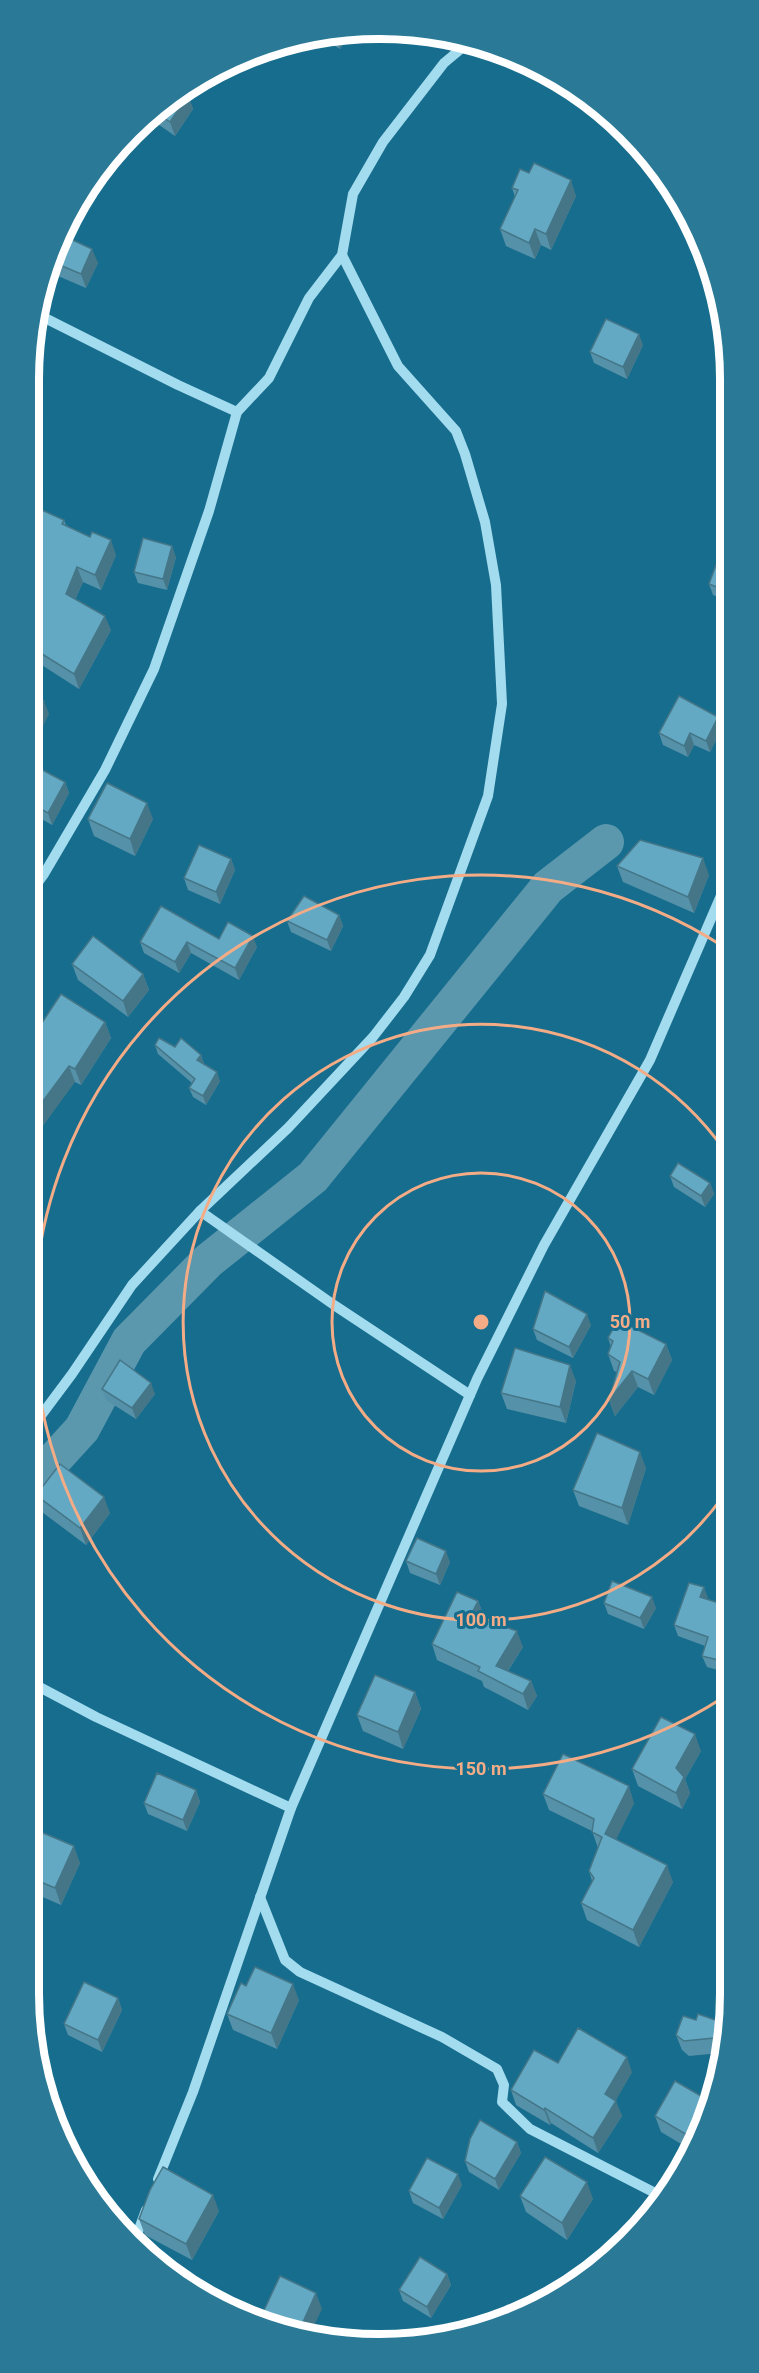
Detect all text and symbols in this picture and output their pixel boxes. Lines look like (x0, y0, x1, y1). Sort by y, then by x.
text: 50 m (610, 1311, 650, 1332)
centre of rings (471, 1312, 491, 1332)
text: 100 m (455, 1609, 507, 1630)
text: 150 m (455, 1758, 507, 1779)

